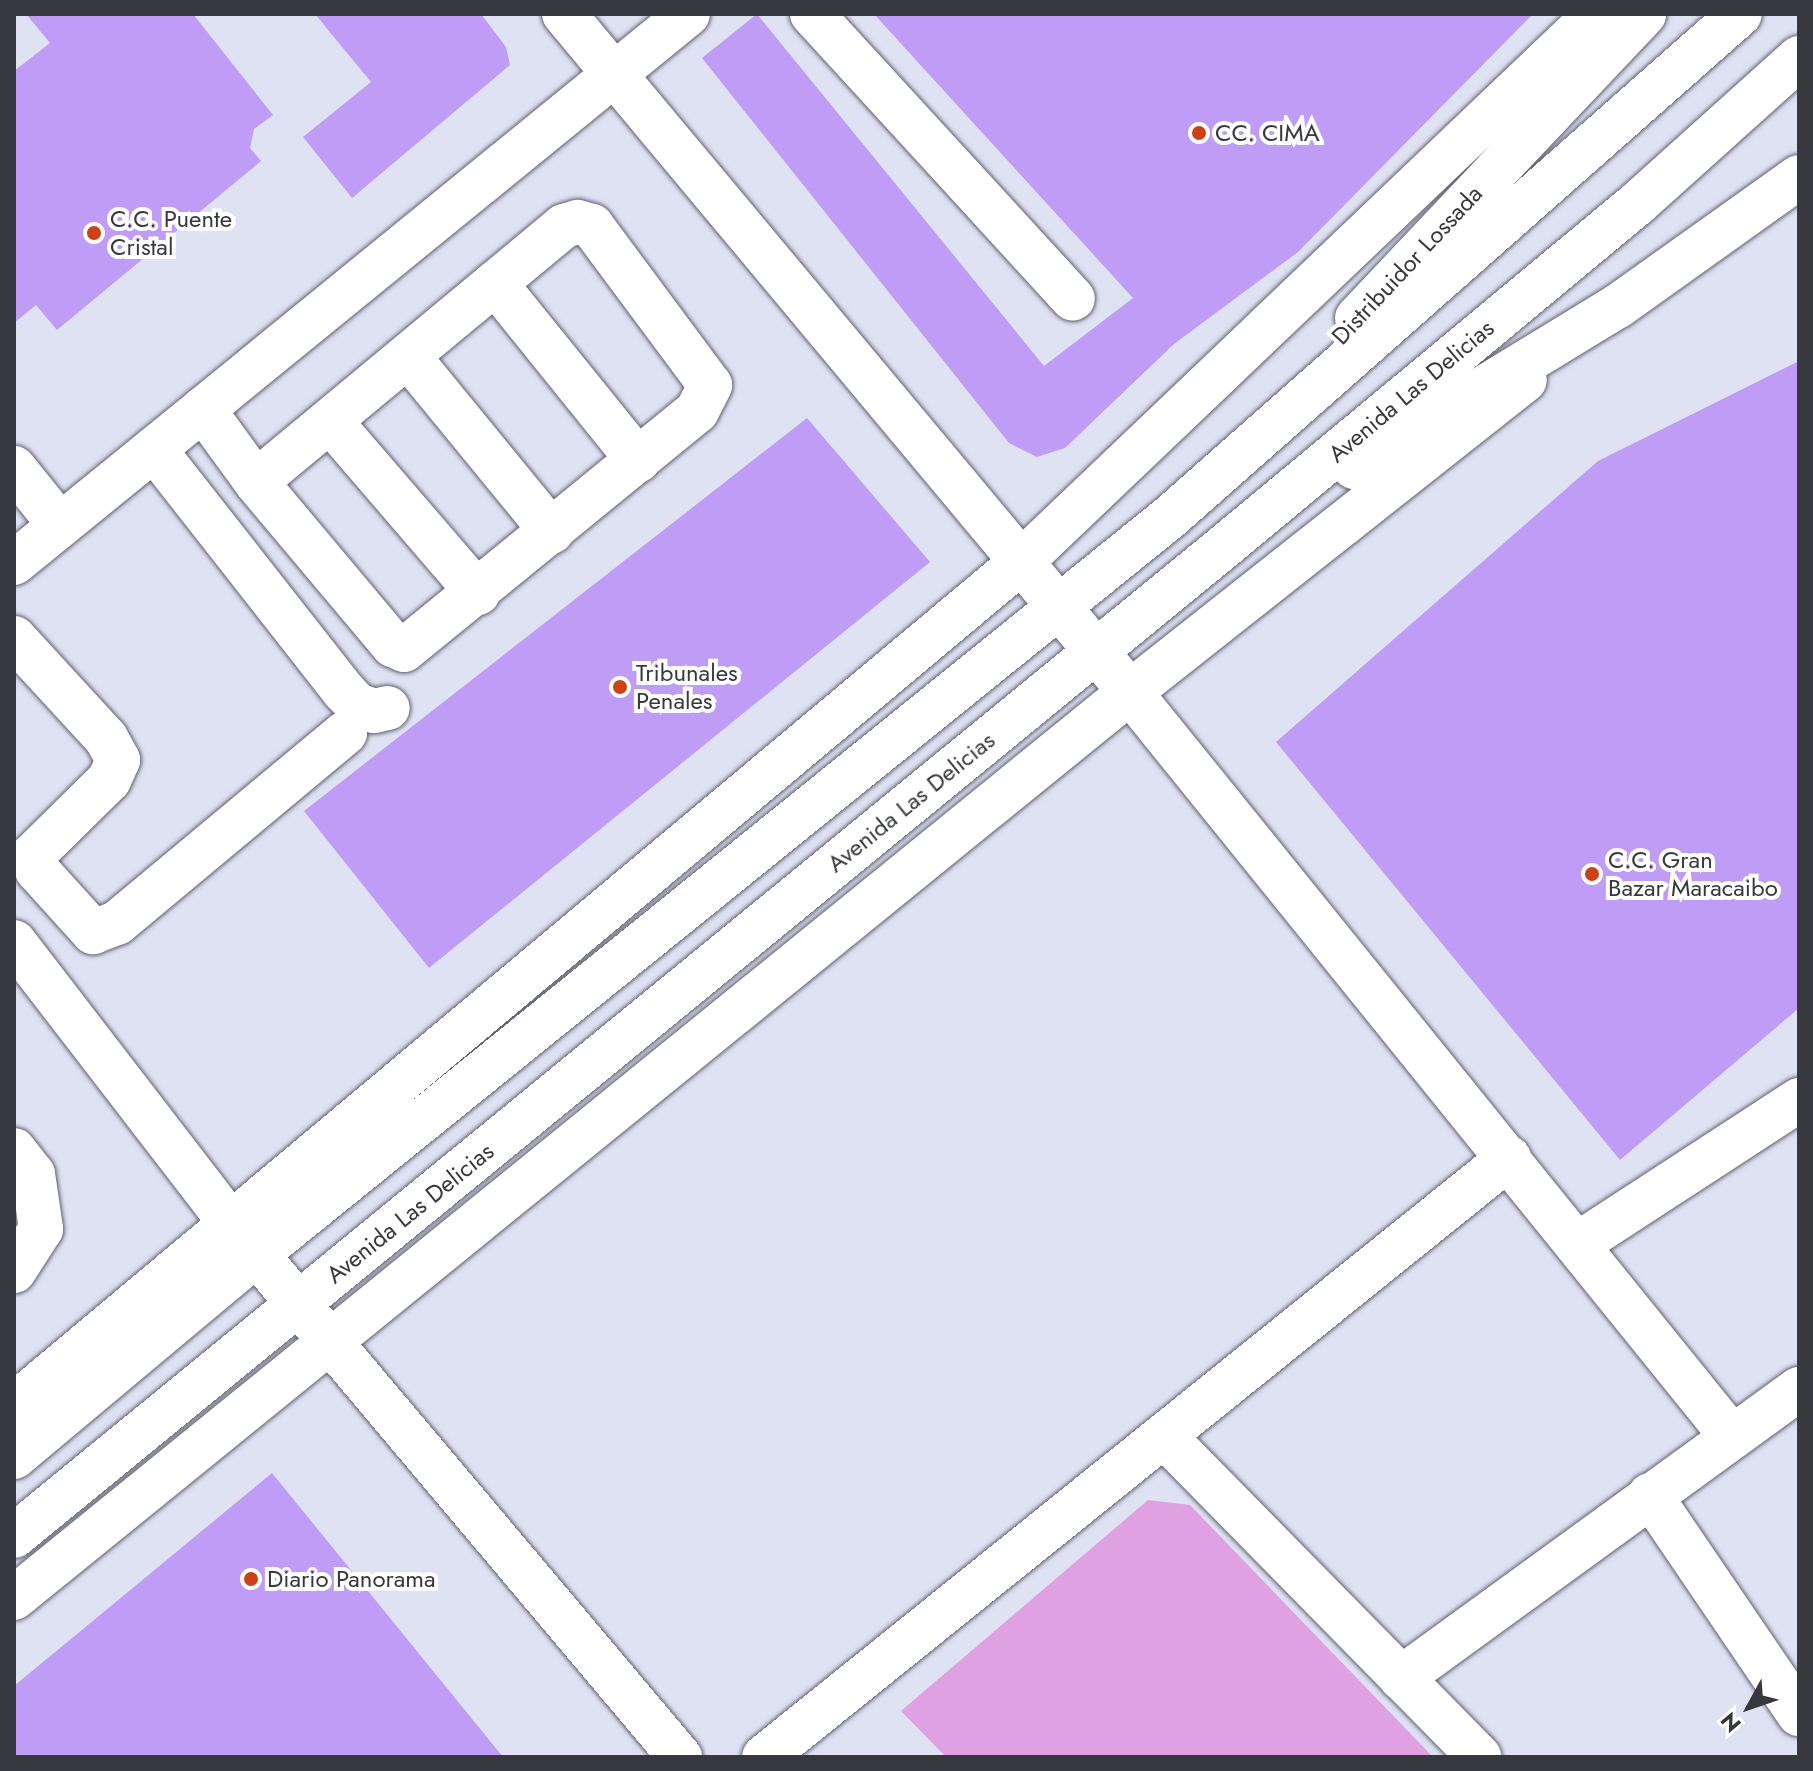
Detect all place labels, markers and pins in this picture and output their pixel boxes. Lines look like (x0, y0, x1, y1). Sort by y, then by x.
place label: CC. CIMA (1215, 119, 1320, 147)
marker: CC. CIMA (1190, 124, 1208, 142)
place label: C.C. Puente Cristal (110, 205, 232, 261)
marker: C.C. Puente Cristal (85, 224, 103, 242)
place label: Tribunales Penales (636, 659, 738, 715)
marker: Tribunales Penales (611, 678, 629, 696)
place label: C.C. Gran Bazar Maracaibo (1608, 846, 1778, 902)
marker: C.C. Gran Bazar Maracaibo (1583, 865, 1601, 883)
place label: Diario Panorama (267, 1565, 436, 1593)
marker: Diario Panorama (242, 1570, 260, 1588)

